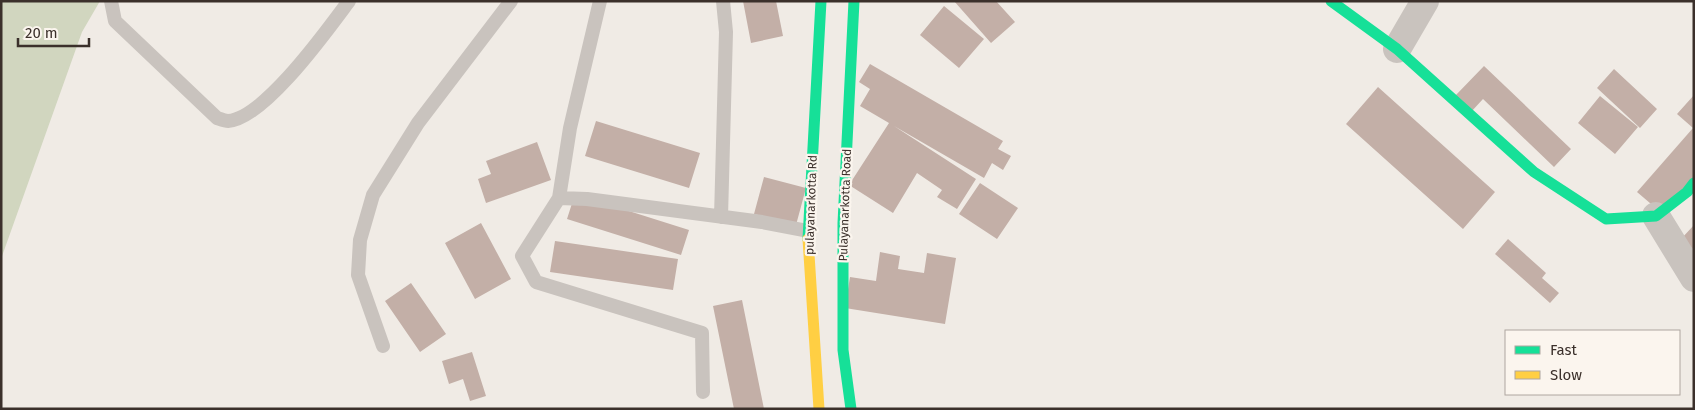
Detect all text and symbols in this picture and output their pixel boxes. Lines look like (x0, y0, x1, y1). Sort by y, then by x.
scale bar (18, 15, 89, 47)
text: 20 m (25, 24, 58, 42)
street label: Pulayanarkotta Road (836, 148, 854, 262)
street label: pulayanarkotta Rd (802, 155, 820, 255)
legend (1505, 330, 1680, 395)
text: Fast (1550, 341, 1577, 359)
text: Slow (1550, 366, 1582, 384)

